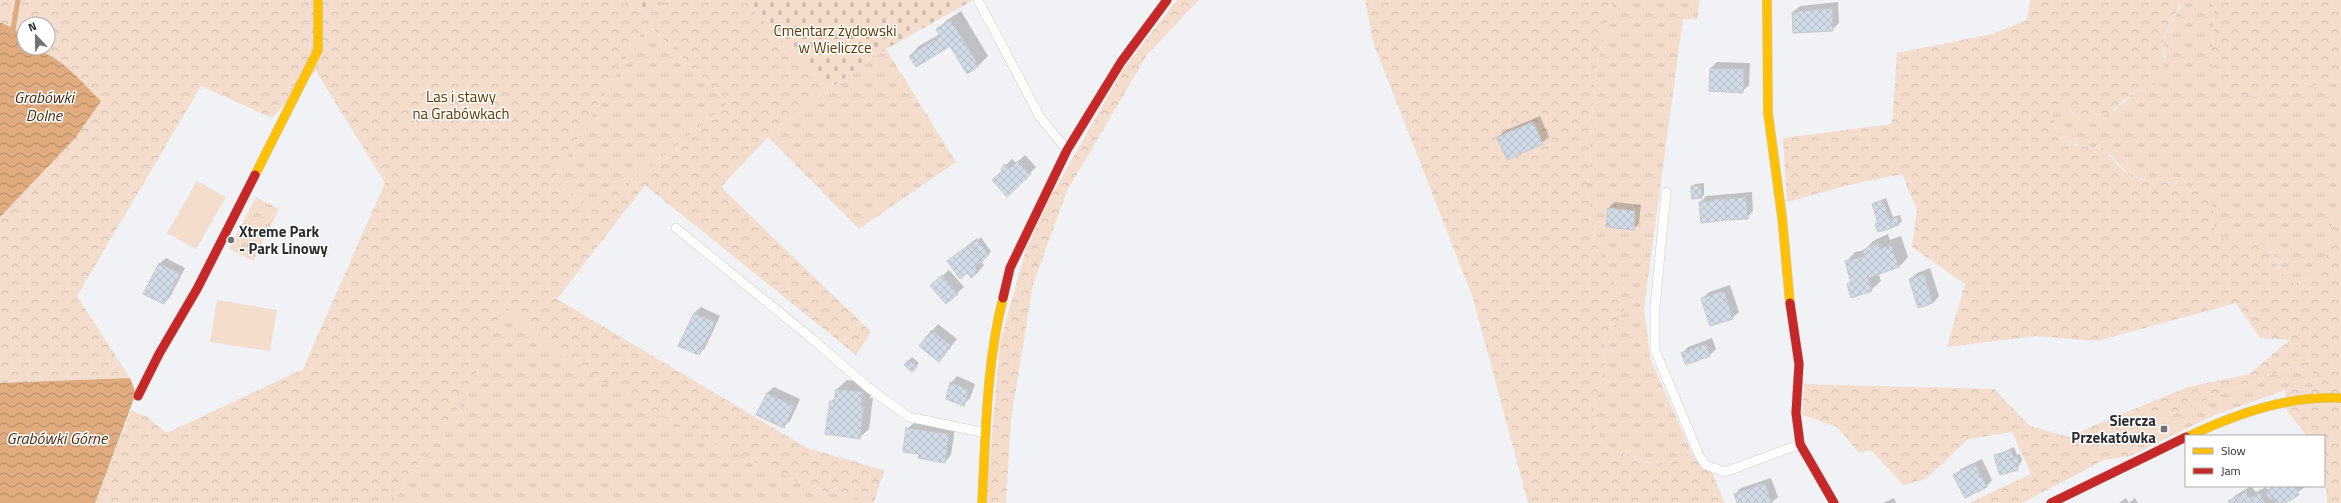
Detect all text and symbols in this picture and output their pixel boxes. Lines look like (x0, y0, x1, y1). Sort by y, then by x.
north arrow (16, 16, 56, 56)
text: N (26, 18, 39, 36)
park label: Cmentarz żydowski w Wieliczce (774, 19, 896, 59)
water label: Grabówki Dolne (14, 85, 76, 127)
park label: Las i stawy na Grabówkach (412, 85, 510, 125)
place label: Xtreme Park - Park Linowy (239, 220, 328, 260)
marker: Xtreme Park - Park Linowy (226, 235, 236, 245)
place label: Siercza Przekatówka (2071, 409, 2156, 449)
marker: Siercza Przekatówka (2159, 424, 2169, 434)
water label: Grabówki Górne (7, 426, 109, 450)
legend (2185, 435, 2325, 487)
text: Slow (2221, 441, 2246, 460)
text: Jam (2221, 461, 2241, 480)

